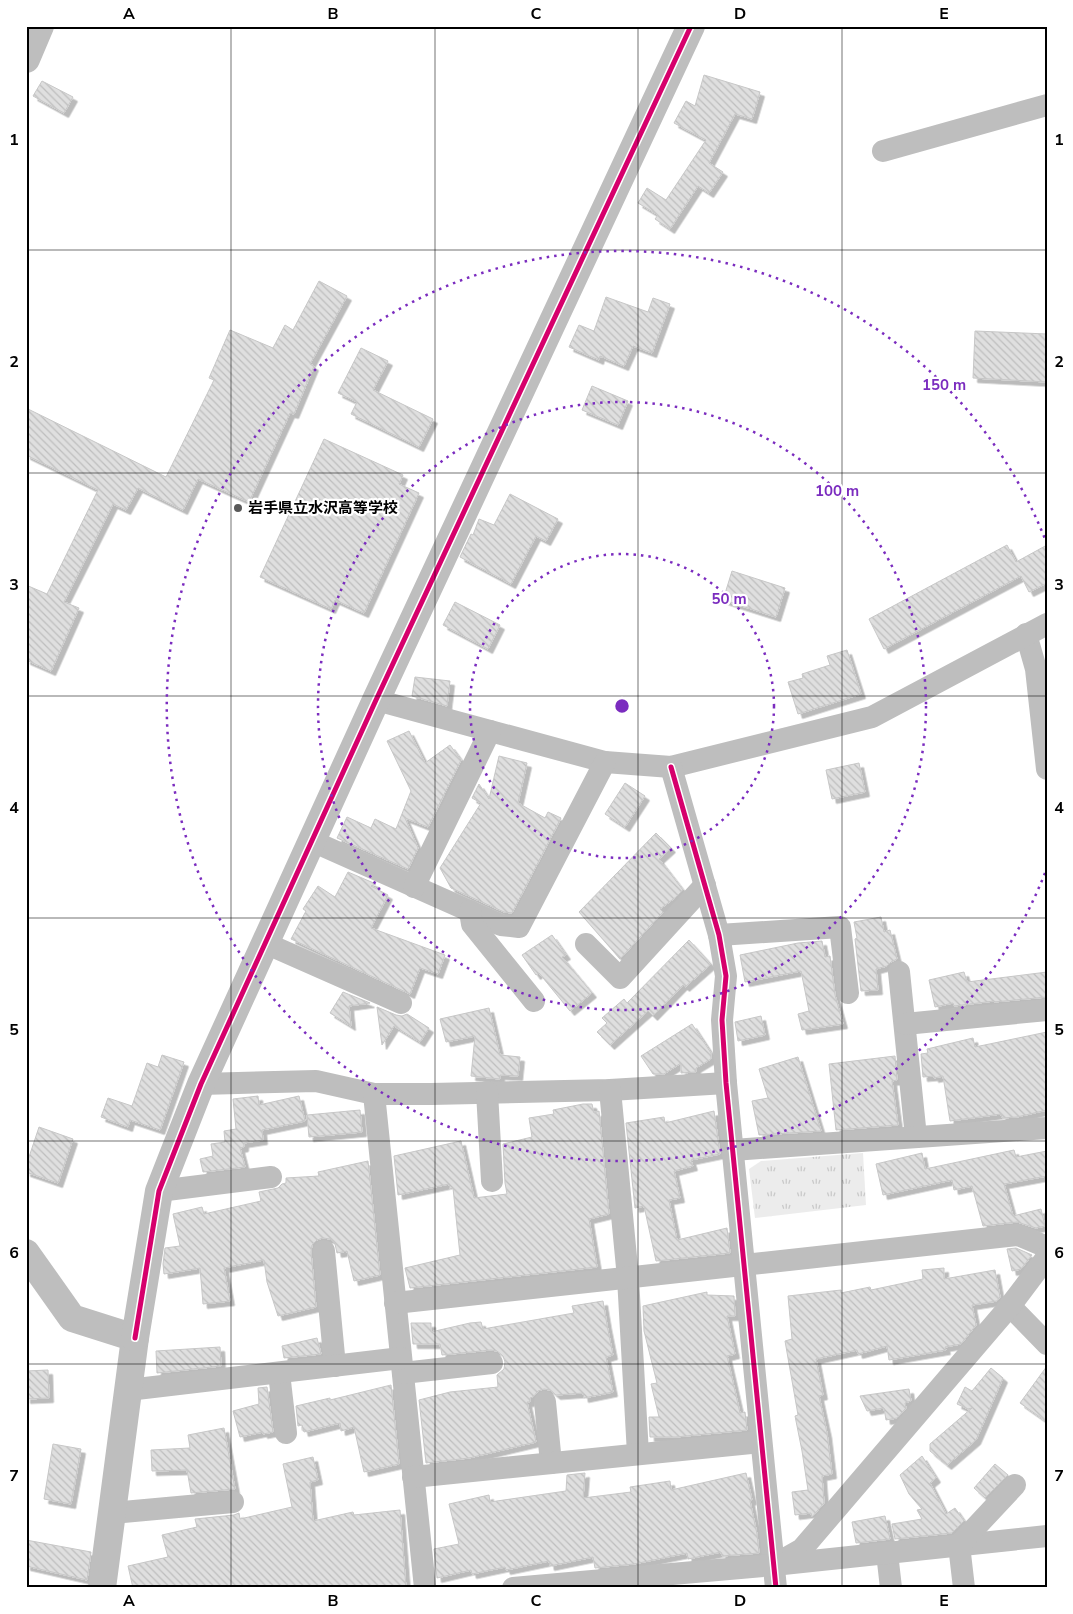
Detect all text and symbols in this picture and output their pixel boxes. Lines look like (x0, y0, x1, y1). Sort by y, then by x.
text: A (123, 3, 135, 25)
text: B (327, 3, 339, 25)
text: C (531, 3, 542, 25)
text: D (734, 3, 746, 25)
text: E (939, 3, 949, 25)
text: 1 (9, 129, 19, 151)
text: 1 (1054, 129, 1064, 151)
text: 2 (9, 351, 19, 373)
text: 2 (1054, 351, 1064, 373)
text: 150 m (922, 375, 966, 395)
text: 100 m (815, 481, 859, 501)
place label: 岩手県立水沢高等学校 (248, 498, 398, 518)
marker: 岩手県立水沢高等学校 (232, 502, 244, 514)
text: 3 (9, 574, 19, 596)
text: 3 (1054, 574, 1064, 596)
text: 50 m (711, 589, 747, 609)
centre of rings (613, 697, 631, 715)
text: 4 (9, 797, 19, 819)
text: 4 (1054, 797, 1064, 819)
text: 5 (9, 1019, 19, 1041)
text: 5 (1054, 1019, 1064, 1041)
text: 6 (9, 1242, 19, 1264)
text: 6 (1054, 1242, 1064, 1264)
text: 7 (9, 1465, 19, 1487)
text: 7 (1054, 1465, 1064, 1487)
text: A (123, 1590, 135, 1612)
text: B (327, 1590, 339, 1612)
text: C (531, 1590, 542, 1612)
text: D (734, 1590, 746, 1612)
text: E (939, 1590, 949, 1612)

